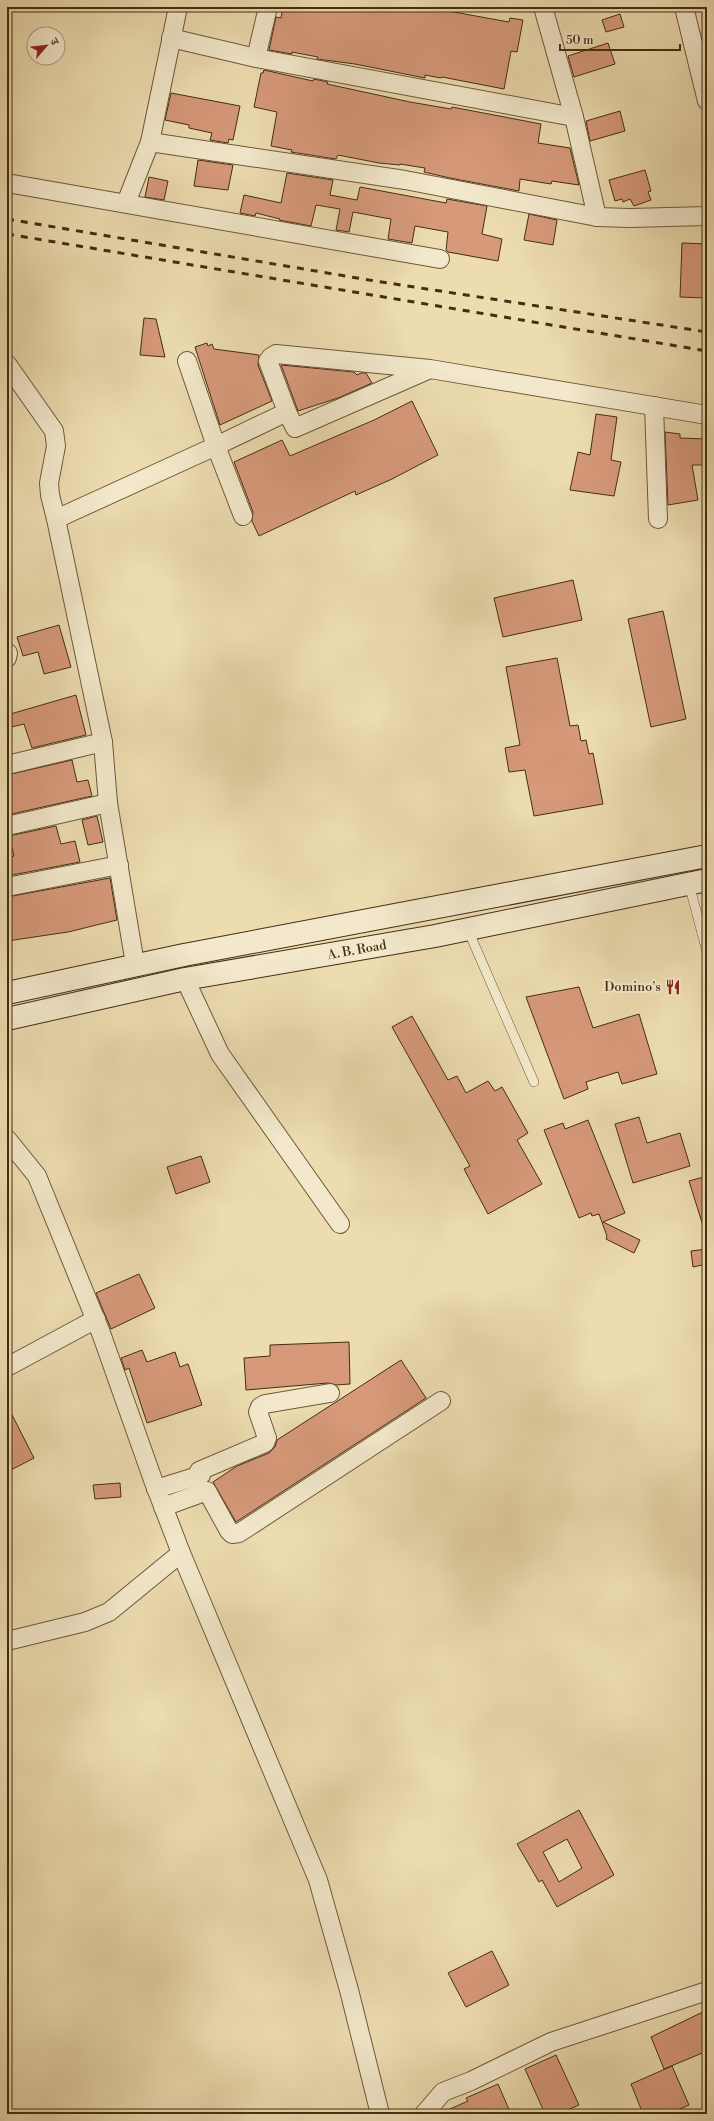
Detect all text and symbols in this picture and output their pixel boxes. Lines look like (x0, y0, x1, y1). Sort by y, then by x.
north arrow (26, 26, 66, 66)
scale bar (560, 26, 680, 52)
text: 50 m (566, 33, 594, 48)
text: उ (46, 35, 62, 49)
street label: A. B. Road (325, 937, 388, 963)
restaurant icon: Domino's (664, 978, 682, 996)
place label: Domino's (604, 979, 661, 995)

